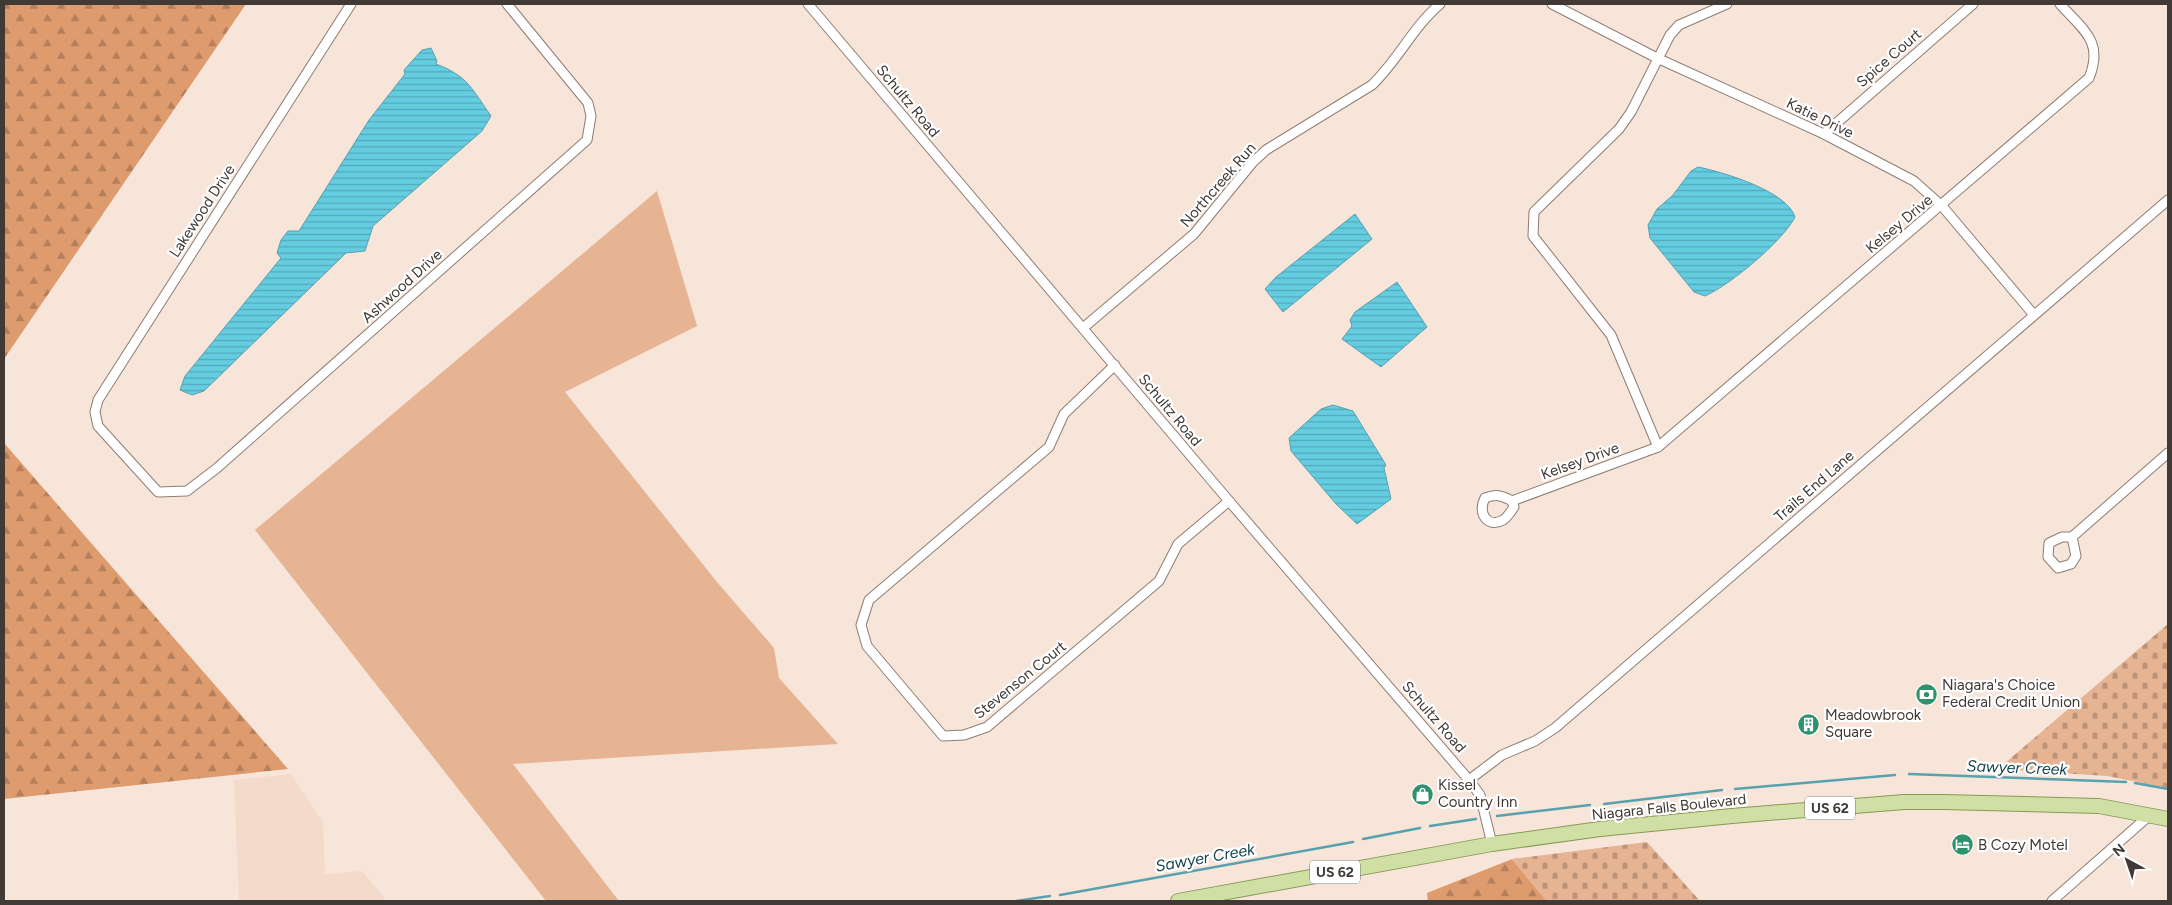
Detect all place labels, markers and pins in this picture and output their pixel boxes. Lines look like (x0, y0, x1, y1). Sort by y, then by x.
place label: Niagara's Choice Federal Credit Union (1942, 676, 2080, 711)
bank icon: Niagara's Choice Federal Credit Union (1914, 682, 1938, 706)
place label: Meadowbrook Square (1825, 706, 1922, 741)
building icon: Meadowbrook Square (1797, 712, 1821, 736)
place label: Kissel Country Inn (1438, 776, 1517, 811)
shop icon: Kissel Country Inn (1410, 782, 1434, 806)
hotel icon: B Cozy Motel (1950, 833, 1974, 857)
place label: B Cozy Motel (1978, 836, 2068, 854)

